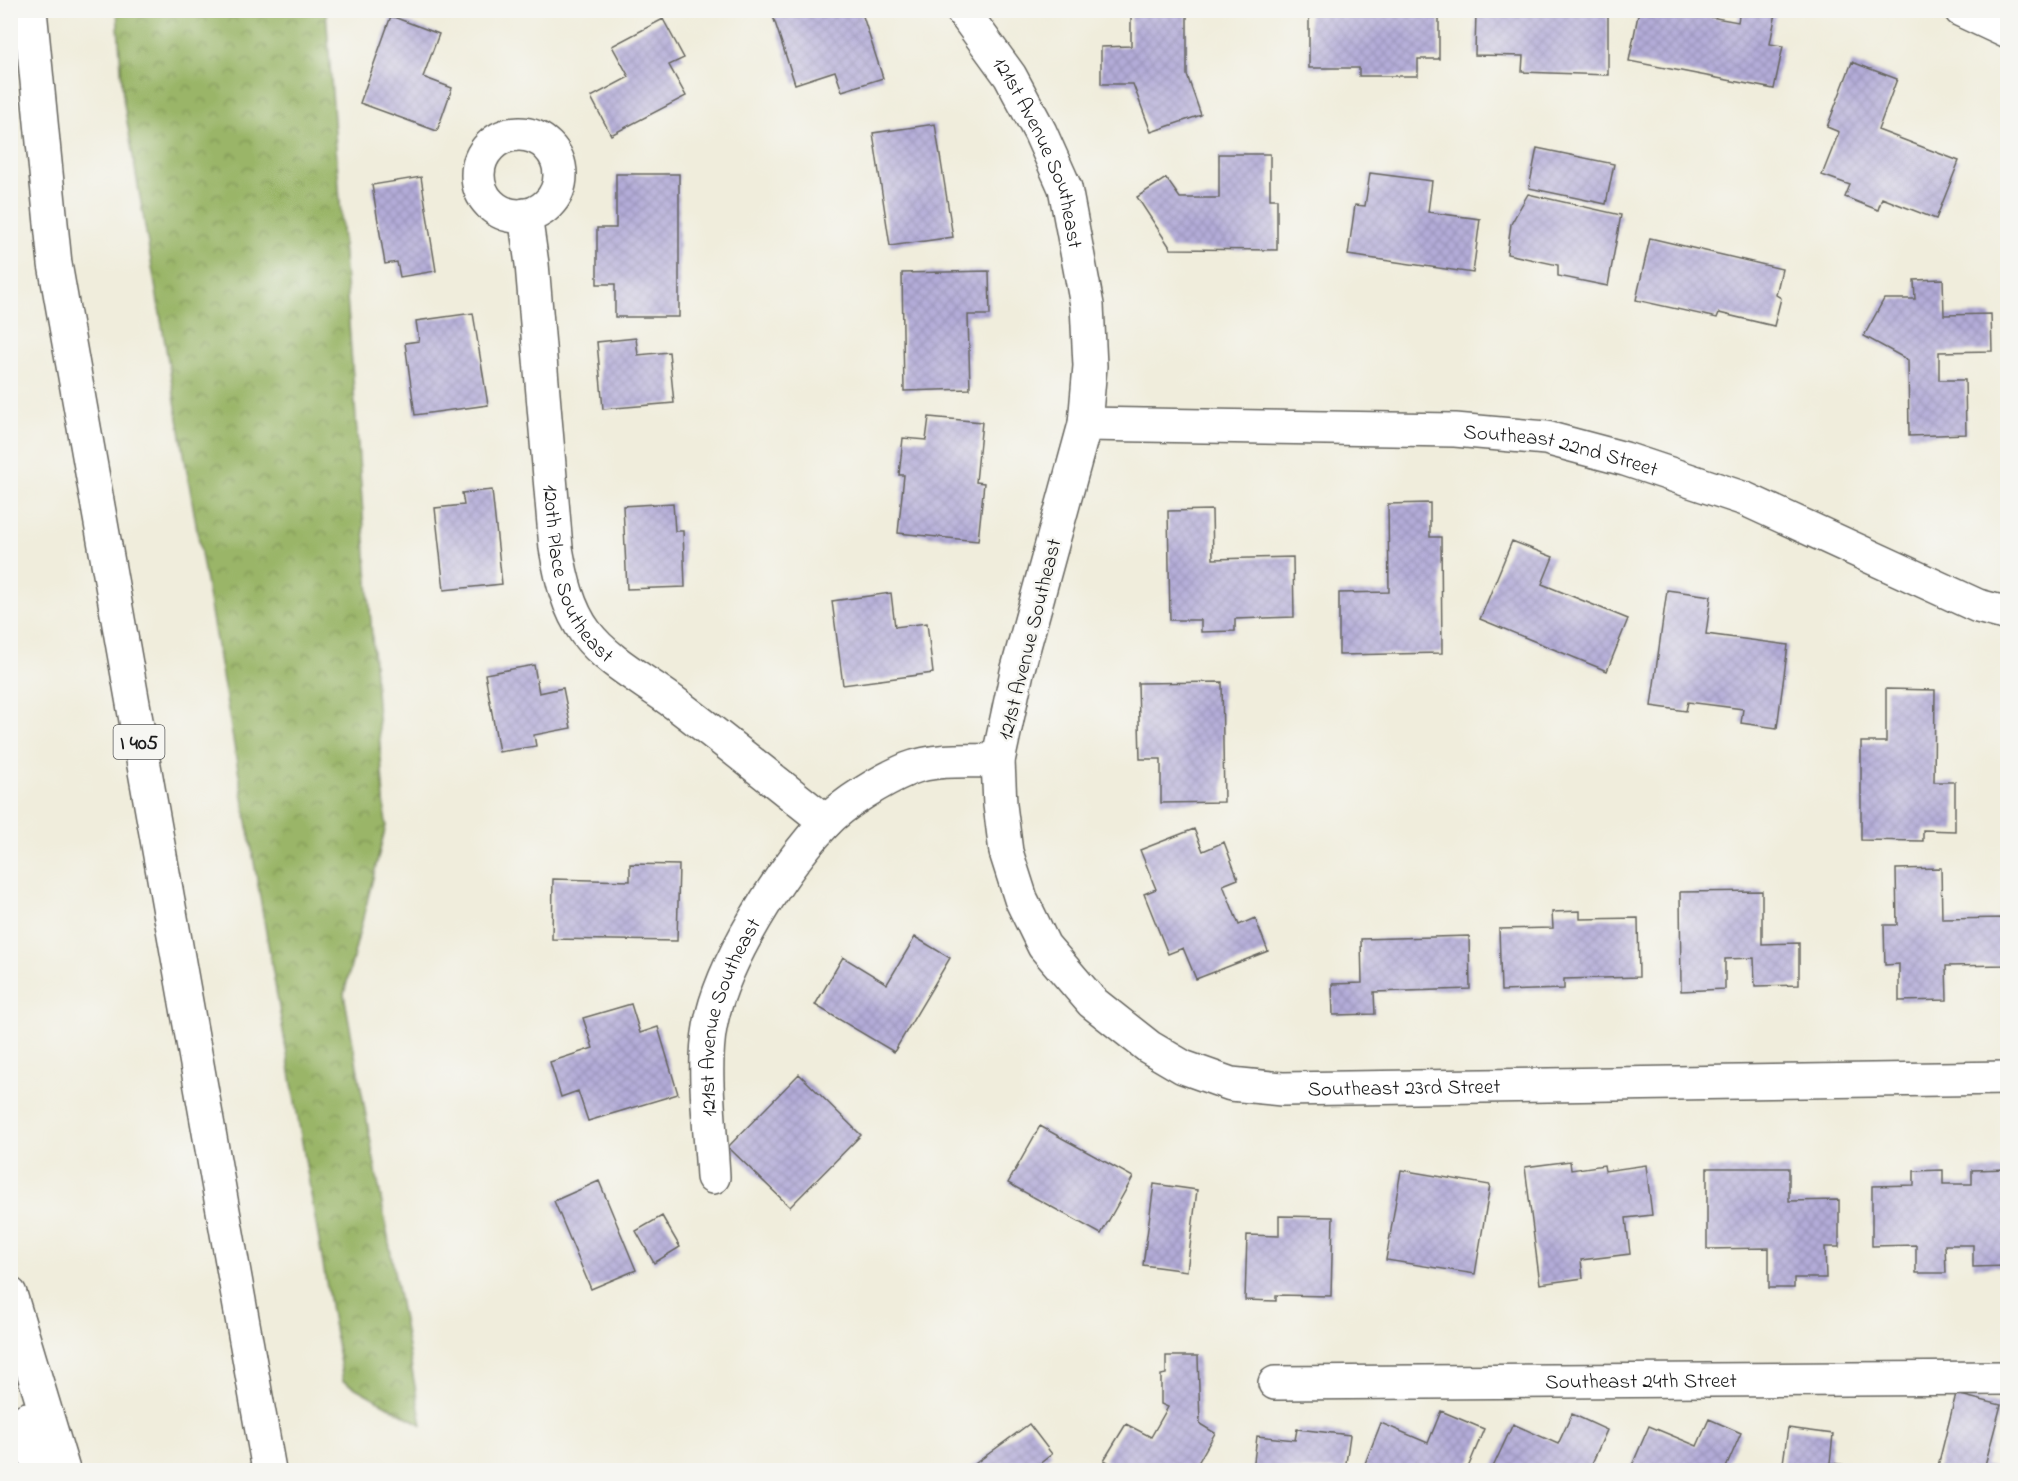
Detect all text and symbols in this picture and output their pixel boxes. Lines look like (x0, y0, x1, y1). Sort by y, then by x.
street label: 121st Avenue Southeast (984, 51, 1089, 251)
street label: Southeast 22nd Street (1462, 418, 1661, 486)
street label: 120th Place Southeast (534, 484, 619, 671)
street label: 121st Avenue Southeast (991, 536, 1070, 743)
road number: I 405 (114, 725, 164, 759)
street label: 121st Avenue Southeast (694, 913, 770, 1118)
street label: Southeast 23rd Street (1307, 1073, 1501, 1106)
street label: Southeast 24th Street (1545, 1367, 1737, 1398)

